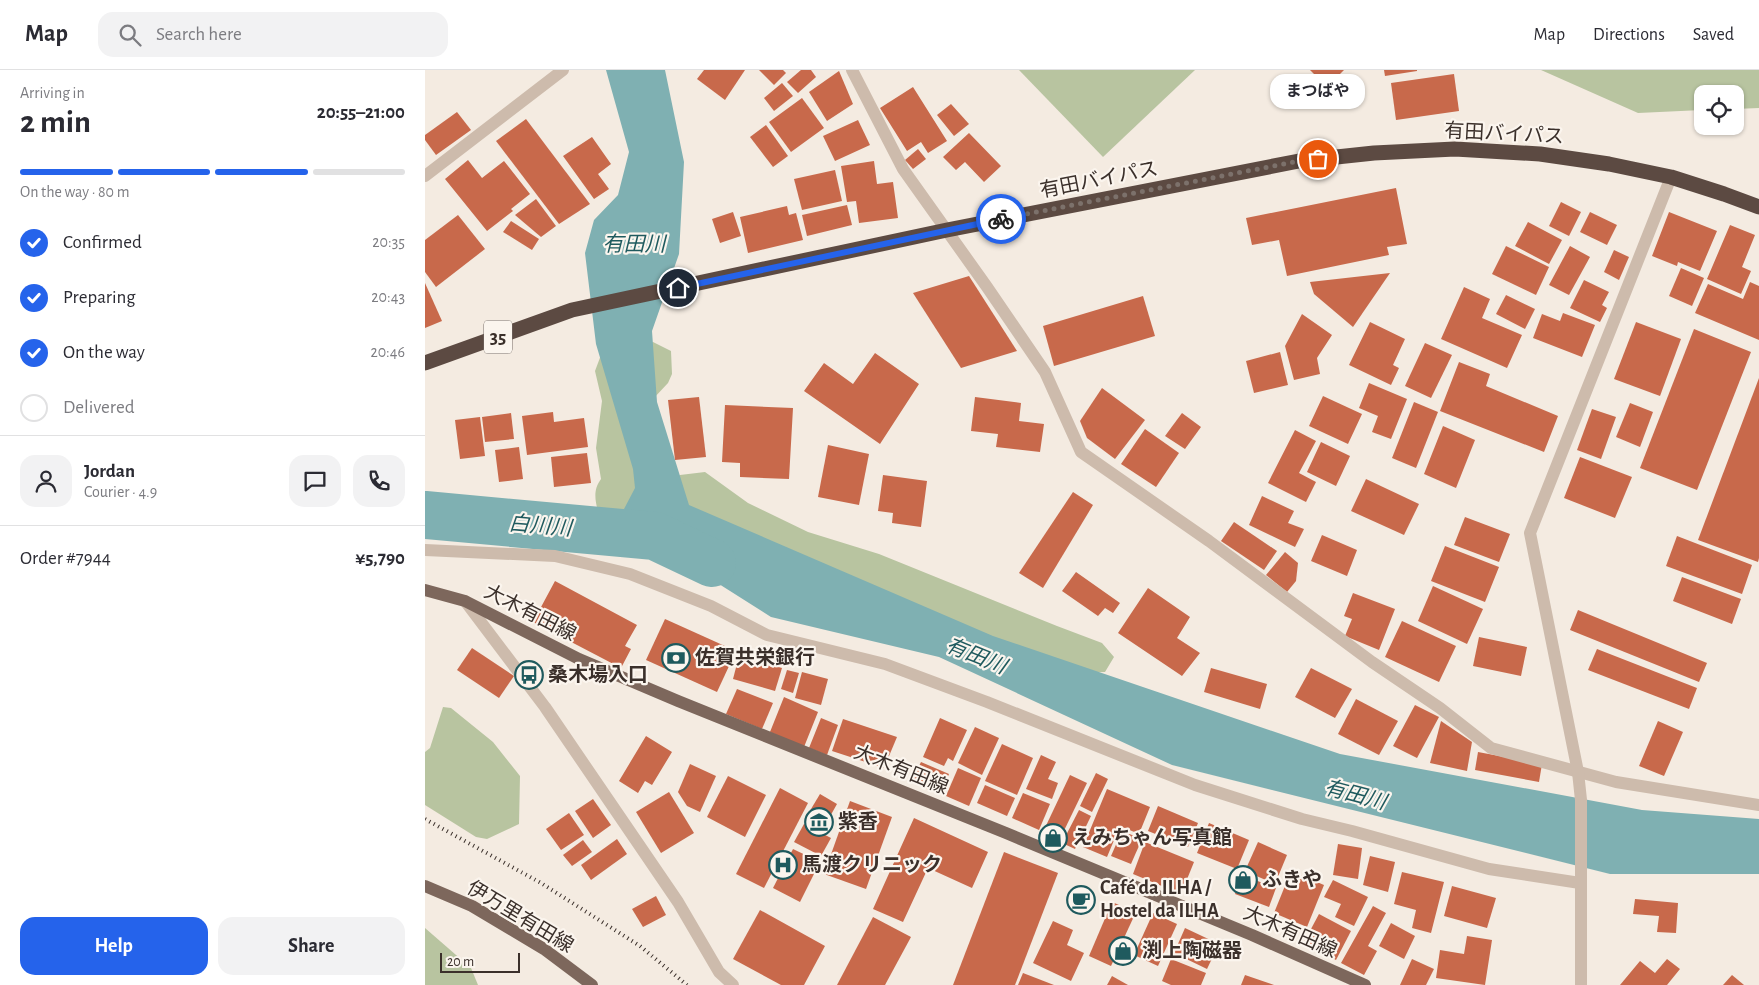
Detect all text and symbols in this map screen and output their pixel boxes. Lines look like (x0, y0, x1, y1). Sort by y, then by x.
search box (98, 12, 448, 57)
icon: search (116, 21, 144, 49)
text: Map (25, 22, 68, 46)
text: Search here (156, 25, 242, 44)
text: Map (1534, 26, 1565, 44)
text: Directions (1593, 26, 1665, 44)
text: Saved (1693, 26, 1734, 44)
callout: まつばや (1271, 74, 1365, 109)
text: まつばや (1285, 83, 1350, 99)
text: Arriving in (20, 85, 85, 101)
map controls (1694, 85, 1744, 135)
button: locate (1694, 85, 1744, 135)
text: 20:55–21:00 (317, 103, 405, 122)
text: 2 min (20, 106, 91, 138)
street label: 有田バイパス (1444, 120, 1564, 147)
pin (1297, 138, 1339, 180)
icon: bag (1304, 145, 1332, 173)
street label: 有田バイパス (1038, 158, 1160, 201)
text: On the way · 80 m (20, 184, 129, 200)
courier (976, 194, 1026, 244)
icon: bike (987, 205, 1015, 233)
icon: check (20, 229, 48, 257)
text: Confirmed (63, 233, 142, 252)
water label: 有田川 (603, 233, 667, 255)
text: 20:35 (372, 234, 405, 250)
pin (657, 267, 699, 309)
icon: home (664, 274, 692, 302)
icon: check (20, 284, 48, 312)
text: Preparing (63, 288, 136, 307)
text: 20:43 (371, 289, 405, 305)
road number: 35 (484, 320, 512, 354)
icon: check (20, 339, 48, 367)
text: On the way (63, 343, 145, 362)
text: 20:46 (370, 344, 405, 360)
text: Delivered (63, 398, 135, 417)
button: person (20, 455, 72, 507)
button: chat (289, 455, 341, 507)
button: phone (353, 455, 405, 507)
text: Jordan (84, 462, 135, 481)
text: Courier · 4.9 (84, 484, 157, 500)
water label: 白川川 (508, 512, 574, 539)
text: Order #7944 (20, 549, 111, 568)
text: ¥5,790 (355, 549, 405, 568)
street label: 大木有田線 (481, 580, 580, 645)
water label: 有田川 (943, 634, 1011, 678)
bank icon: 佐賀共栄銀行 (661, 643, 691, 673)
place label: 佐賀共栄銀行 (695, 646, 815, 668)
bus stop icon: 桑木場入口 (514, 660, 544, 690)
place label: 桑木場入口 (548, 664, 648, 685)
street label: 大木有田線 (851, 740, 952, 798)
water label: 有田川 (1322, 776, 1390, 814)
museum icon: 紫香 (804, 807, 834, 837)
place label: 紫香 (838, 810, 878, 832)
shop icon: えみちゃん写真館 (1038, 823, 1068, 853)
place label: えみちゃん写真館 (1072, 827, 1232, 848)
hospital icon: 馬渡クリニック (768, 850, 798, 880)
place label: 馬渡クリニック (802, 854, 942, 875)
shop icon: ふきや (1228, 865, 1258, 895)
place label: ふきや (1262, 869, 1322, 890)
street label: 伊万里有田線 (463, 876, 578, 956)
place label: Café da ILHA / Hostel da ILHA (1100, 878, 1219, 921)
cafe icon: Café da ILHA / Hostel da ILHA (1066, 885, 1096, 915)
street label: 大木有田線 (1240, 901, 1341, 961)
button: Help (20, 917, 208, 975)
button: Share (218, 917, 405, 975)
shop icon: 渕上陶磁器 (1108, 936, 1138, 966)
place label: 渕上陶磁器 (1142, 939, 1242, 961)
scale bar (440, 950, 520, 973)
text: 20 m (447, 955, 474, 969)

